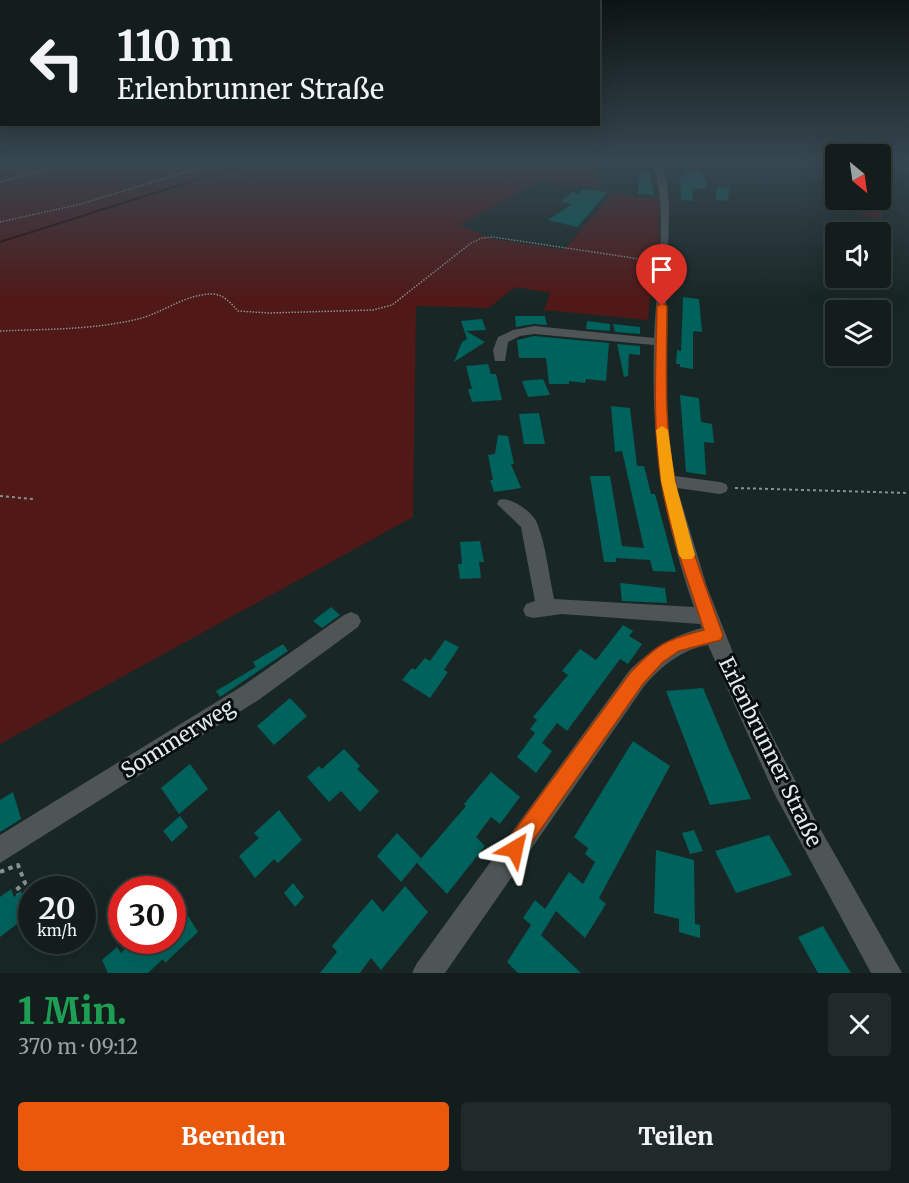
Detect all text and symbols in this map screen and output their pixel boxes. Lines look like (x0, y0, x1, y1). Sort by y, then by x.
text: 110 m (117, 20, 233, 72)
icon: left (18, 24, 96, 102)
text: Erlenbrunner Straße (117, 72, 384, 106)
north arrow (825, 144, 891, 210)
map controls (825, 144, 891, 366)
button: sound (825, 222, 891, 288)
pin (636, 244, 687, 306)
icon: arrive (645, 253, 678, 286)
button: layers (825, 300, 891, 366)
street label: Erlenbrunner Straße (713, 653, 828, 851)
street label: Sommerweg (116, 693, 240, 784)
position arrow (483, 817, 547, 881)
speed limit sign: 30 (108, 876, 186, 954)
text: 20 (38, 889, 76, 927)
text: km/h (37, 921, 77, 940)
text: 1 Min. (18, 989, 127, 1034)
button: close (828, 993, 891, 1056)
text: 370 m · 09:12 (18, 1034, 138, 1059)
button: Beenden (18, 1102, 449, 1171)
button: Teilen (461, 1102, 891, 1171)

